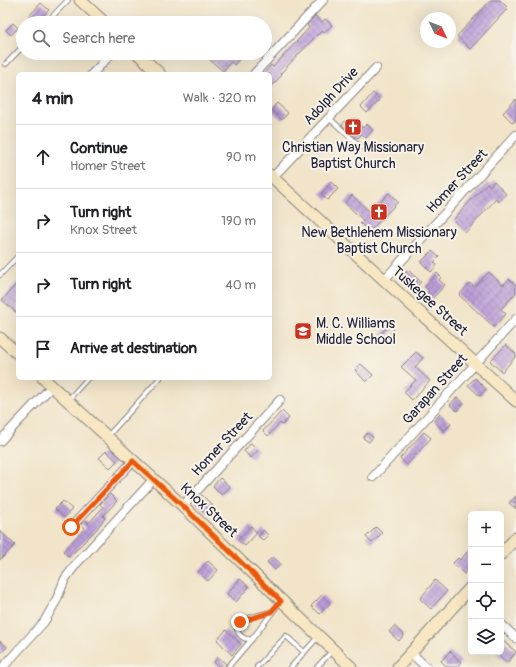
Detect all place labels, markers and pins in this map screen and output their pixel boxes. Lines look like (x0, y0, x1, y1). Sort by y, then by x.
church icon: Christian Way Missionary Baptist Church (343, 117, 363, 137)
place label: Christian Way Missionary Baptist Church (282, 139, 424, 172)
church icon: New Bethlehem Missionary Baptist Church (369, 202, 389, 222)
place label: New Bethlehem Missionary Baptist Church (301, 224, 457, 257)
place label: M. C. Williams Middle School (316, 315, 396, 348)
school or university icon: M. C. Williams Middle School (293, 321, 313, 341)

